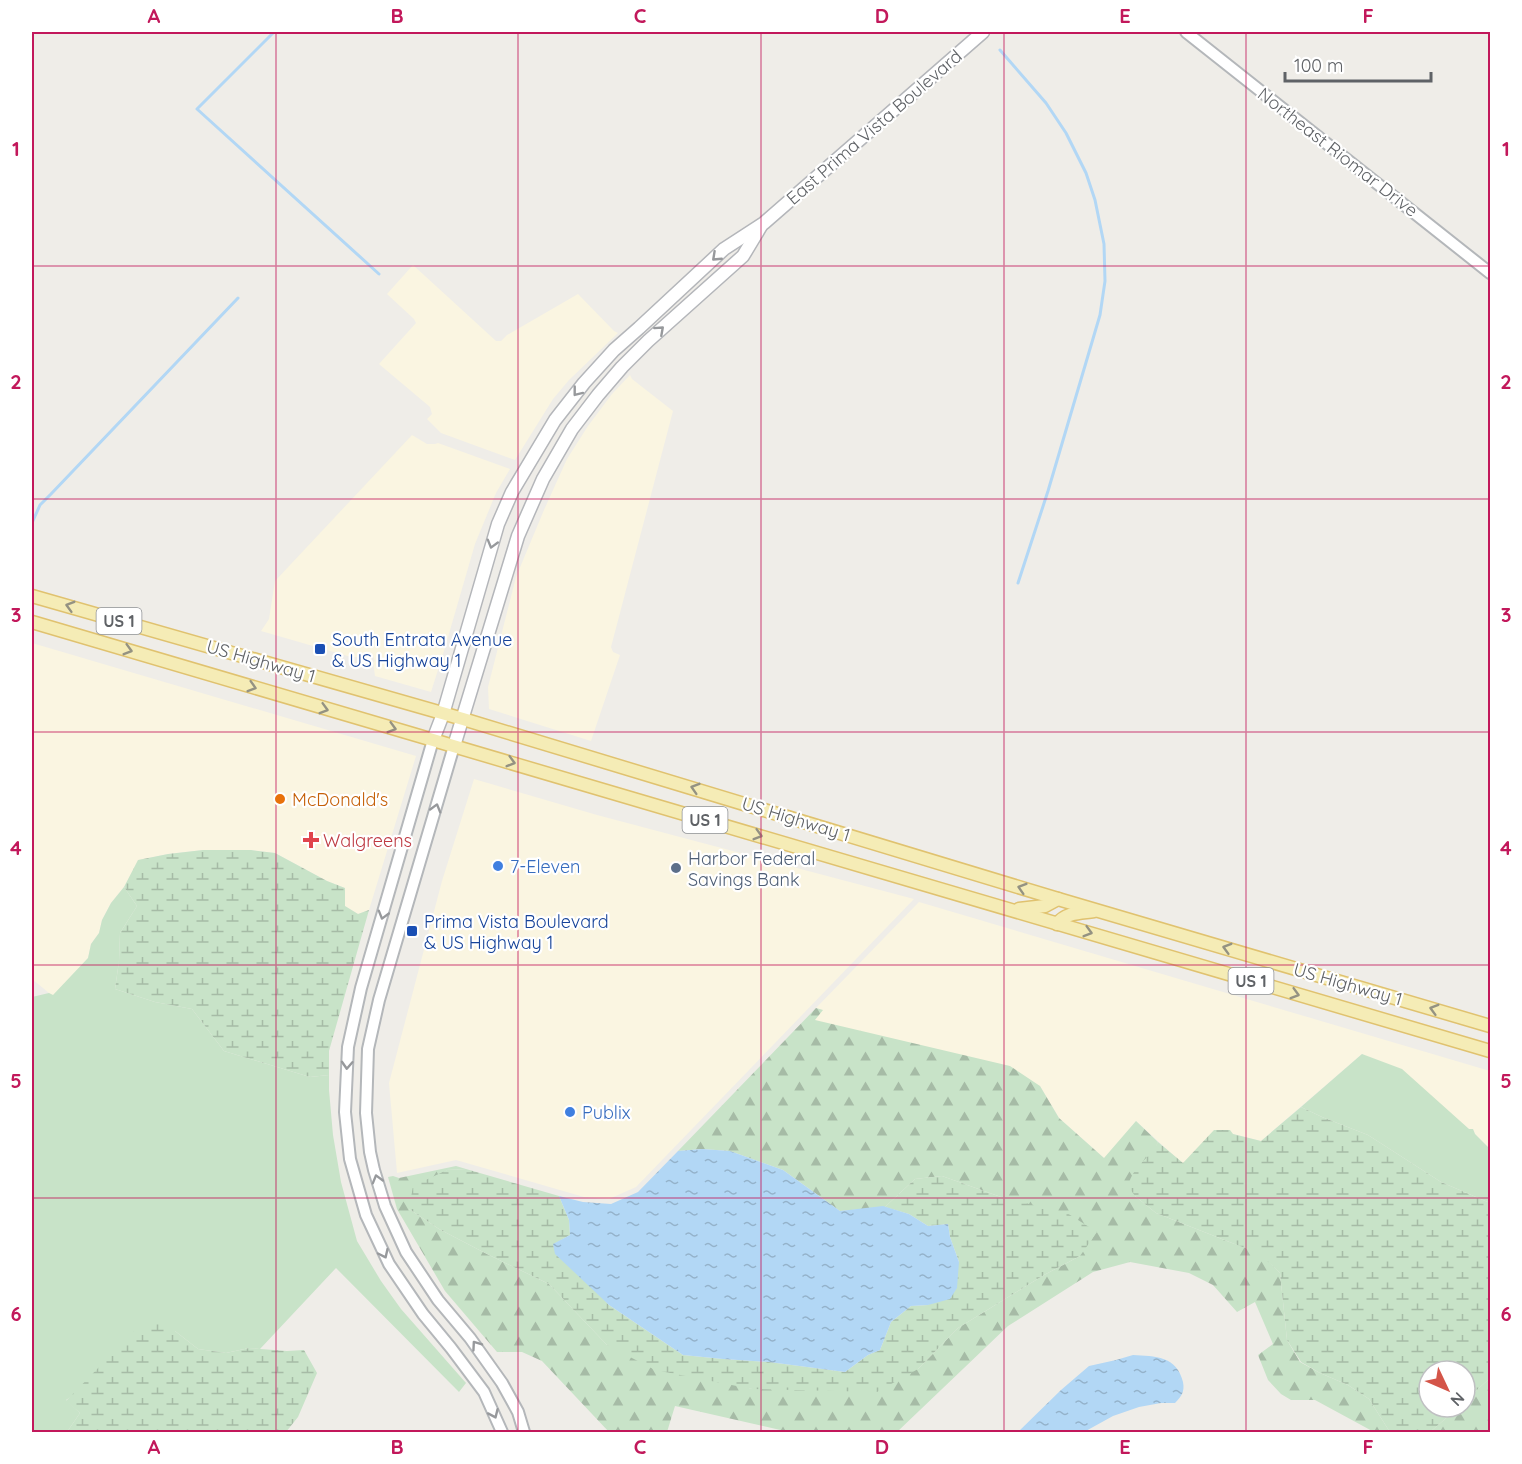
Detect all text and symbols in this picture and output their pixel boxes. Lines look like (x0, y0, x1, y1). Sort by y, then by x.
text: A (148, 3, 161, 28)
text: B (390, 3, 404, 28)
text: C (634, 3, 647, 28)
text: D (875, 3, 889, 28)
text: E (1119, 3, 1131, 28)
text: F (1362, 3, 1374, 28)
street label: East Prima Vista Boulevard (781, 44, 967, 210)
scale bar (1285, 45, 1430, 83)
text: 100 m (1294, 54, 1343, 77)
street label: Northeast Riomar Drive (1253, 82, 1423, 222)
text: 1 (12, 136, 20, 161)
text: 1 (1502, 136, 1510, 161)
one-way arrow (712, 249, 723, 260)
one-way arrow (654, 326, 664, 337)
text: 2 (10, 369, 22, 394)
text: 2 (1500, 369, 1512, 394)
one-way arrow (573, 386, 584, 397)
one-way arrow (487, 538, 499, 549)
one-way arrow (65, 601, 75, 614)
text: 3 (11, 602, 21, 627)
text: 3 (1501, 602, 1511, 627)
road number: US 1 (96, 608, 142, 634)
place label: South Entrata Avenue & US Highway 1 (332, 628, 512, 672)
street label: US Highway 1 (204, 634, 318, 688)
marker: South Entrata Avenue & US Highway 1 (313, 642, 327, 656)
one-way arrow (122, 643, 133, 655)
one-way arrow (246, 680, 257, 692)
one-way arrow (318, 702, 329, 714)
one-way arrow (386, 721, 397, 733)
one-way arrow (505, 755, 516, 767)
one-way arrow (690, 783, 701, 795)
place label: McDonald's (292, 788, 388, 811)
marker: McDonald's (273, 792, 287, 806)
street label: US Highway 1 (739, 792, 853, 846)
one-way arrow (429, 803, 441, 814)
road number: US 1 (682, 807, 728, 833)
one-way arrow (752, 828, 763, 840)
place label: Walgreens (323, 829, 412, 852)
marker: Walgreens (304, 833, 318, 847)
text: 4 (10, 835, 22, 860)
text: 4 (1500, 835, 1512, 860)
place label: Harbor Federal Savings Bank (688, 847, 815, 891)
place label: 7-Eleven (510, 855, 581, 878)
marker: 7-Eleven (491, 859, 505, 873)
marker: Harbor Federal Savings Bank (669, 861, 683, 875)
one-way arrow (1017, 883, 1028, 895)
one-way arrow (377, 909, 390, 919)
place label: Prima Vista Boulevard & US Highway 1 (424, 910, 609, 954)
marker: Prima Vista Boulevard & US Highway 1 (405, 924, 419, 938)
one-way arrow (1083, 925, 1093, 938)
one-way arrow (1222, 943, 1233, 955)
street label: US Highway 1 (1291, 957, 1405, 1011)
road number: US 1 (1228, 968, 1274, 994)
one-way arrow (1289, 987, 1300, 999)
one-way arrow (1429, 1004, 1440, 1016)
one-way arrow (341, 1061, 354, 1070)
text: 5 (10, 1068, 22, 1093)
text: 5 (1500, 1068, 1512, 1093)
place label: Publix (582, 1101, 631, 1124)
marker: Publix (563, 1105, 577, 1119)
one-way arrow (372, 1174, 384, 1185)
one-way arrow (377, 1247, 389, 1258)
text: 6 (10, 1301, 22, 1326)
text: 6 (1500, 1301, 1512, 1326)
one-way arrow (472, 1341, 483, 1352)
north arrow (1417, 1359, 1477, 1419)
text: N (1447, 1388, 1469, 1411)
one-way arrow (487, 1408, 499, 1419)
text: A (148, 1434, 161, 1459)
text: B (390, 1434, 404, 1459)
text: C (634, 1434, 647, 1459)
text: D (875, 1434, 889, 1459)
text: E (1119, 1434, 1131, 1459)
text: F (1362, 1434, 1374, 1459)

